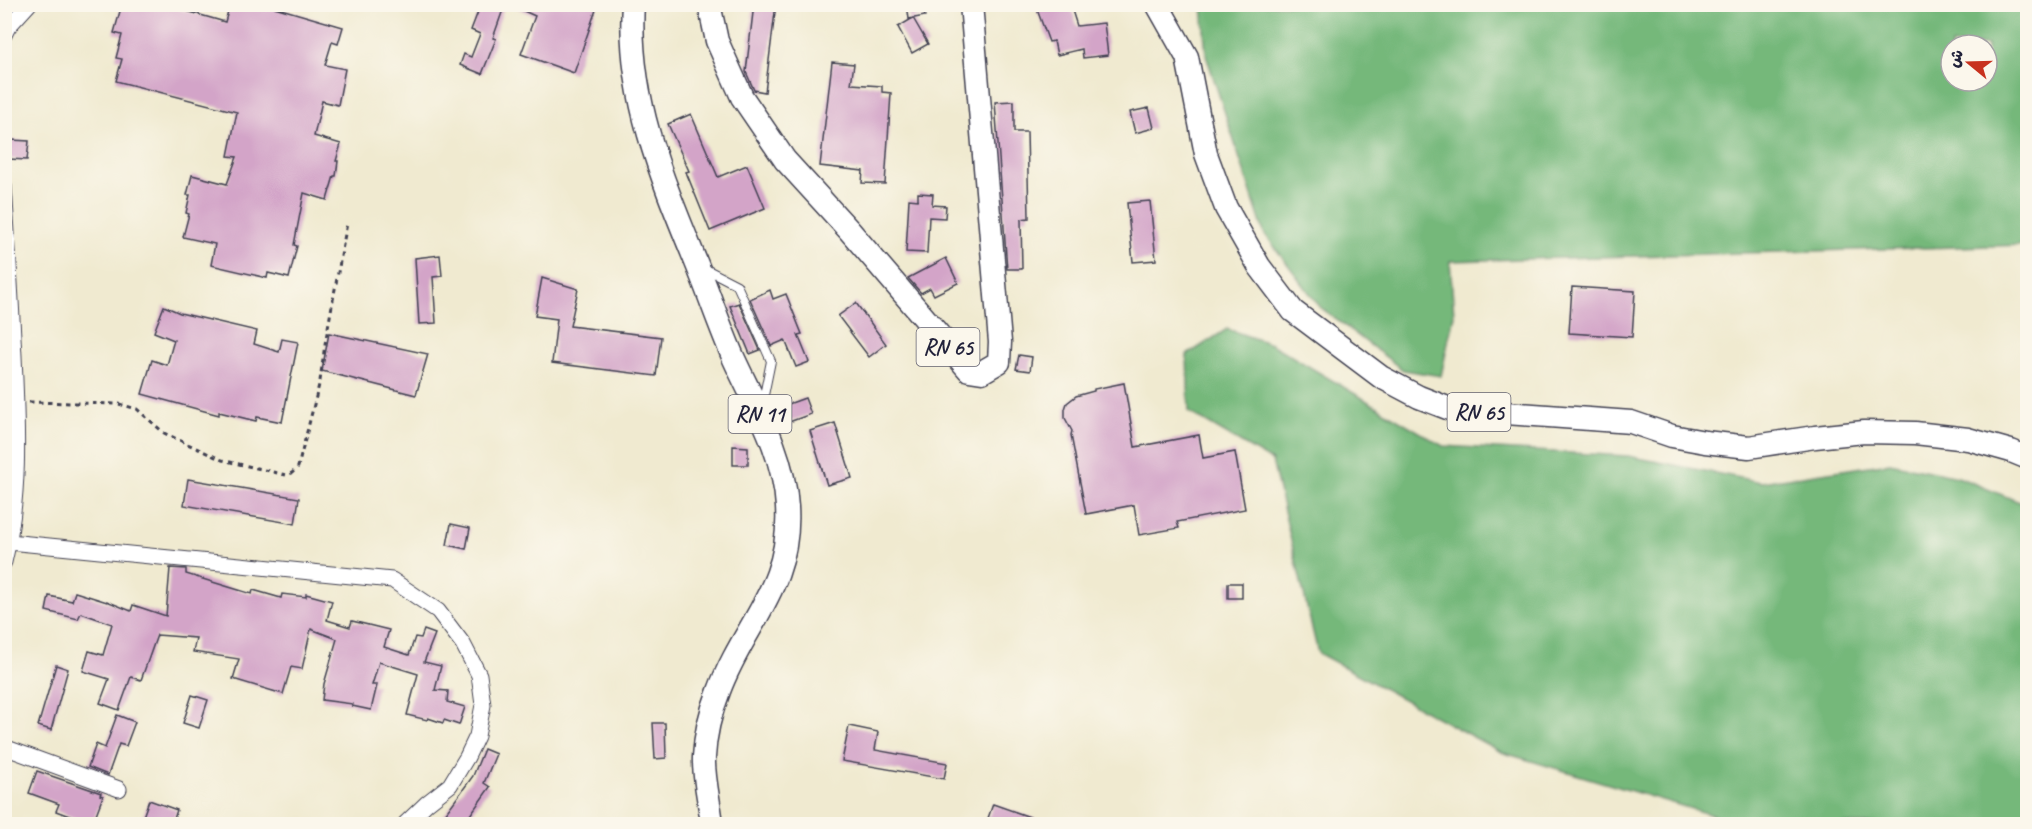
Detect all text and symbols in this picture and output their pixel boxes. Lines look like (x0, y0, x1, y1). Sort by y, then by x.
north arrow (1939, 33, 1999, 93)
text: ش (1943, 47, 1968, 70)
road number: RN 65 (916, 328, 980, 366)
road number: RN 65 (1448, 393, 1510, 431)
road number: RN 11 (728, 395, 792, 433)

